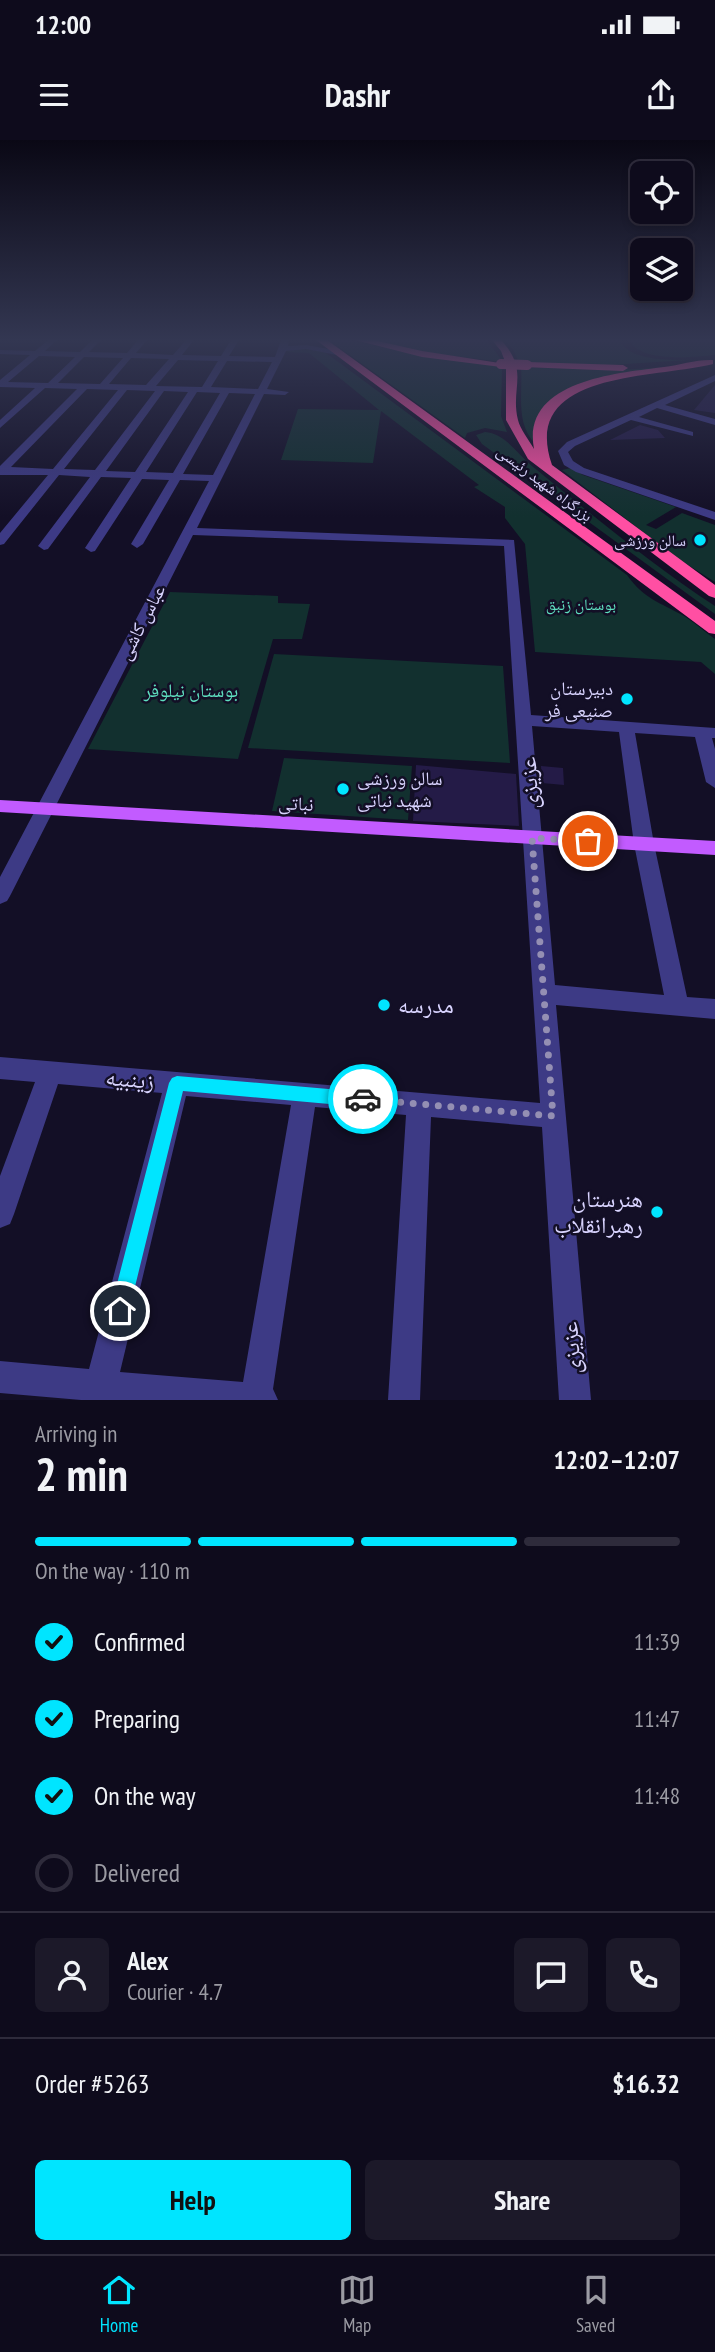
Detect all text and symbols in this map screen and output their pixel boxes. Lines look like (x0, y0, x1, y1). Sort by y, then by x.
text: 12:00 (35, 8, 91, 41)
text: Dashr (325, 74, 390, 116)
icon: menu (35, 76, 73, 114)
icon: share (642, 76, 680, 114)
map controls (630, 161, 693, 301)
button: locate (630, 161, 693, 224)
button: layers (630, 238, 693, 301)
street label: بزرگراه شهید رئیسی (492, 440, 597, 526)
place label: سالن ورزشی (614, 530, 686, 551)
marker: سالن ورزشی (692, 532, 708, 548)
street label: عباس کاشی (112, 580, 170, 664)
park label: بوستان زنبق (546, 594, 616, 615)
place label: دبیرستان صنیعی فر (544, 676, 613, 722)
park label: بوستان نیلوفر (143, 678, 238, 702)
marker: دبیرستان صنیعی فر (619, 691, 635, 707)
street label: عزیزی (513, 756, 544, 810)
place label: سالن ورزشی شهید نباتی (357, 766, 443, 812)
marker: سالن ورزشی شهید نباتی (335, 781, 351, 797)
street label: نباتی (278, 790, 314, 816)
pin (558, 811, 618, 871)
icon: bag (569, 822, 607, 860)
place label: مدرسه (398, 990, 454, 1019)
marker: مدرسه (376, 997, 392, 1013)
street label: زینبیه (104, 1062, 156, 1095)
courier (328, 1064, 398, 1134)
icon: car (344, 1080, 382, 1118)
place label: هنرستان رهبرانقلاب (554, 1184, 643, 1239)
marker: هنرستان رهبرانقلاب (649, 1204, 665, 1220)
pin (90, 1281, 150, 1341)
icon: home (101, 1292, 139, 1330)
street label: عزیزی (554, 1321, 587, 1375)
text: Arriving in (35, 1419, 117, 1448)
text: 12:02–12:07 (553, 1443, 680, 1476)
text: 2 min (35, 1444, 128, 1504)
text: On the way · 110 m (35, 1556, 190, 1585)
icon: check (35, 1623, 73, 1661)
text: Confirmed (94, 1625, 185, 1658)
text: 11:39 (634, 1627, 680, 1656)
icon: check (35, 1700, 73, 1738)
text: Preparing (94, 1702, 180, 1735)
text: 11:47 (634, 1704, 680, 1733)
icon: check (35, 1777, 73, 1815)
text: On the way (94, 1779, 196, 1812)
text: 11:48 (634, 1781, 680, 1810)
text: Delivered (94, 1856, 180, 1889)
button: person (35, 1938, 109, 2012)
button: chat (514, 1938, 588, 2012)
button: phone (606, 1938, 680, 2012)
text: Alex (127, 1944, 168, 1977)
text: Courier · 4.7 (127, 1977, 223, 2006)
text: Order #5263 (35, 2067, 150, 2100)
text: $16.32 (612, 2067, 680, 2100)
button: Help (35, 2160, 351, 2240)
button: Share (365, 2160, 680, 2240)
tab: Home (100, 2271, 138, 2337)
tab: Map (338, 2271, 376, 2337)
tab: Saved (576, 2271, 615, 2337)

